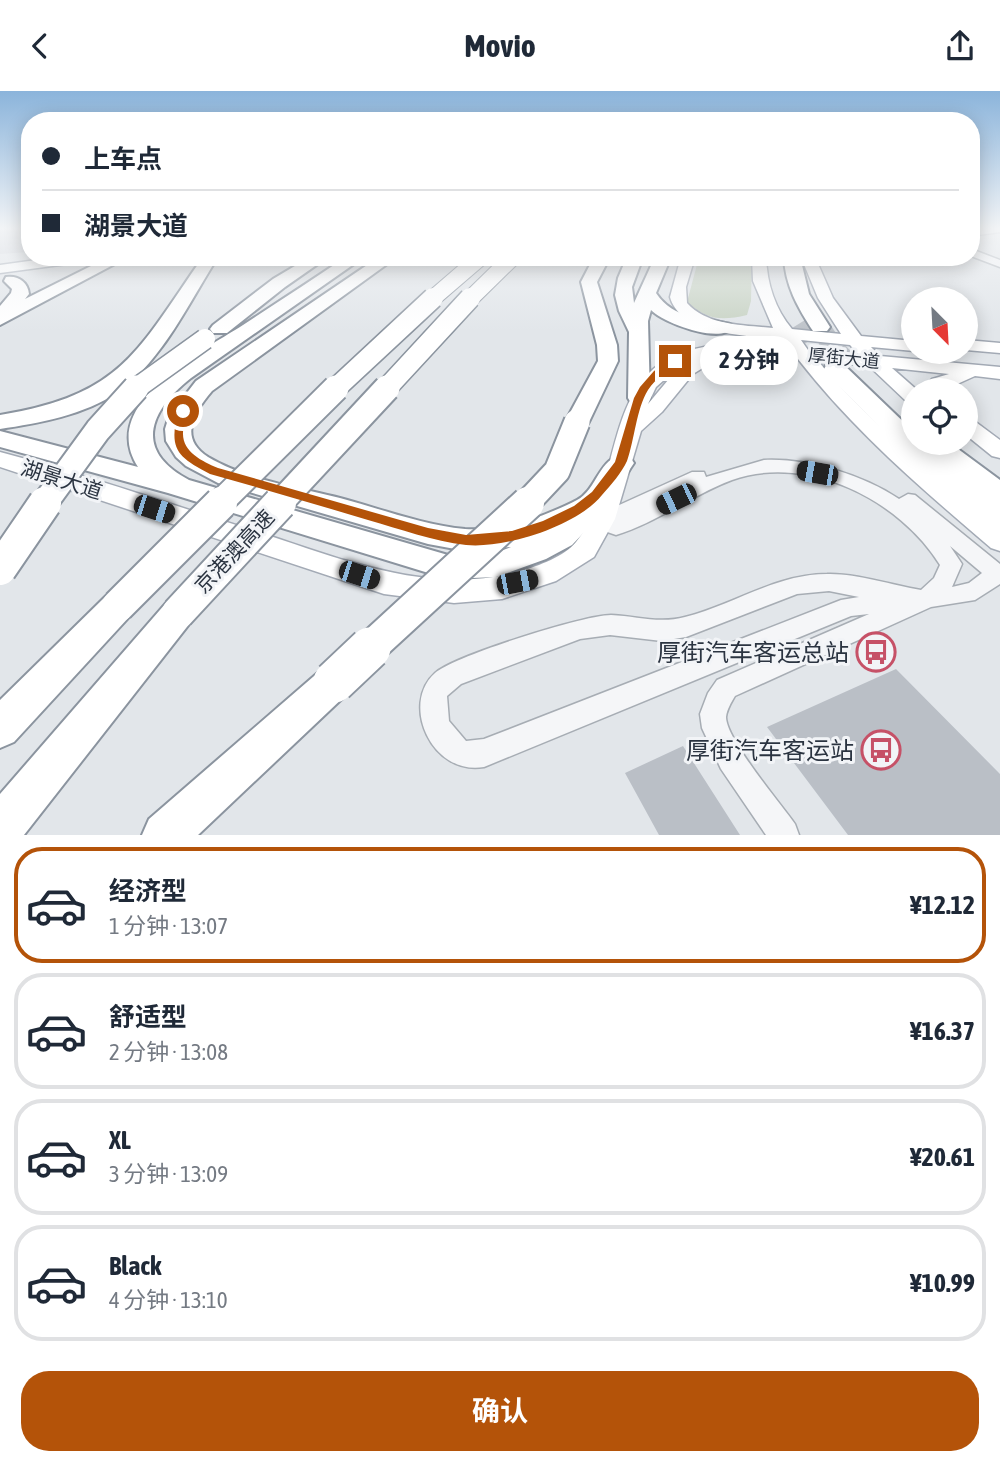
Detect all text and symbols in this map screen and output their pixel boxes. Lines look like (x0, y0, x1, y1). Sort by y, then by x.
icon: back (21, 27, 59, 65)
text: Movio (464, 27, 536, 64)
icon: share (941, 27, 979, 65)
text: 上车点 (84, 144, 162, 174)
text: 湖景大道 (84, 211, 188, 241)
north arrow (901, 287, 978, 364)
map controls (901, 287, 978, 455)
callout: 2 分钟 (700, 337, 798, 385)
street label: 厚街大道 (807, 344, 881, 372)
route end (659, 345, 691, 377)
text: 2 分钟 (719, 347, 779, 373)
button: locate (901, 378, 978, 455)
route start (167, 395, 199, 427)
street label: 湖景大道 (18, 455, 106, 503)
car (795, 459, 840, 487)
car (653, 480, 700, 518)
car (131, 493, 178, 525)
street label: 京港澳高速 (189, 504, 279, 598)
car (336, 559, 383, 591)
car (495, 568, 540, 596)
bus stop icon: 厚街汽车客运总站 (855, 631, 897, 673)
place label: 厚街汽车客运总站 (657, 639, 849, 666)
bus stop icon: 厚街汽车客运站 (860, 729, 902, 771)
place label: 厚街汽车客运站 (686, 737, 854, 764)
icon: car (25, 874, 88, 937)
text: 经济型 (109, 876, 187, 906)
text: ¥12.12 (910, 890, 975, 920)
text: 1 分钟 · 13:07 (109, 913, 228, 939)
icon: car (25, 1000, 88, 1063)
text: 舒适型 (109, 1002, 187, 1032)
text: ¥16.37 (910, 1016, 975, 1046)
text: 2 分钟 · 13:08 (109, 1039, 228, 1065)
text: XL (109, 1125, 131, 1155)
icon: car (25, 1126, 88, 1189)
text: ¥20.61 (910, 1142, 975, 1172)
text: 3 分钟 · 13:09 (109, 1161, 228, 1187)
text: Black (109, 1251, 161, 1281)
icon: car (25, 1252, 88, 1315)
text: ¥10.99 (910, 1268, 975, 1298)
text: 4 分钟 · 13:10 (109, 1287, 228, 1313)
button: 确认 (21, 1371, 979, 1451)

